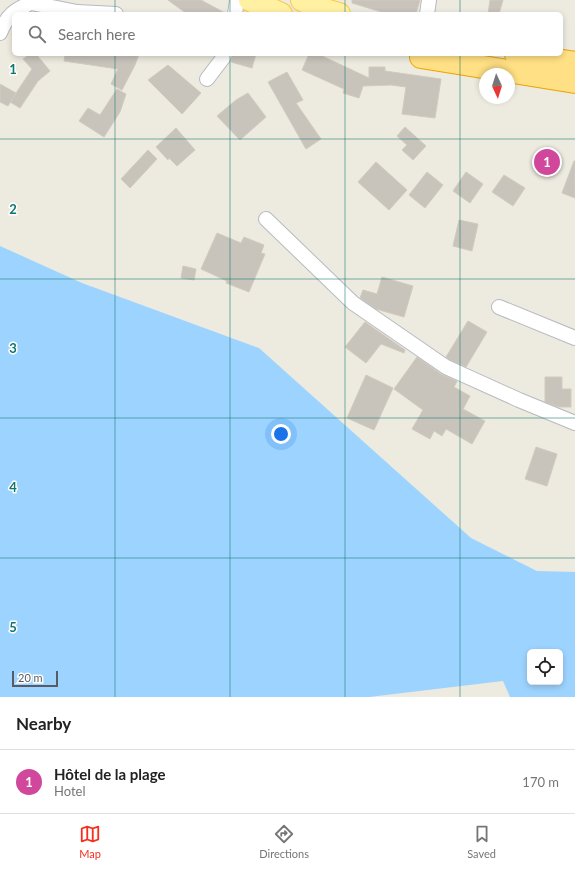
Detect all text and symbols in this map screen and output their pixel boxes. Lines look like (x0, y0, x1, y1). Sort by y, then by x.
search box (12, 12, 563, 56)
icon: search (26, 23, 48, 45)
text: Search here (58, 25, 135, 43)
text: 1 (9, 61, 17, 77)
north arrow (479, 68, 515, 104)
pin: 1 (534, 147, 560, 177)
text: 2 (9, 201, 17, 217)
text: 3 (9, 340, 17, 356)
your location (271, 424, 291, 444)
text: 4 (9, 479, 17, 495)
text: 5 (9, 619, 17, 635)
map controls (527, 649, 563, 685)
button: locate (527, 649, 563, 685)
scale bar (12, 669, 58, 688)
text: 20 m (18, 671, 43, 684)
text: Nearby (16, 713, 71, 734)
text: Hôtel de la plage (54, 765, 166, 783)
text: 1 (25, 774, 33, 790)
text: 170 m (522, 774, 559, 790)
text: Hotel (54, 783, 86, 799)
tab: Map (79, 823, 101, 860)
tab: Directions (259, 823, 309, 860)
tab: Saved (467, 823, 496, 860)

